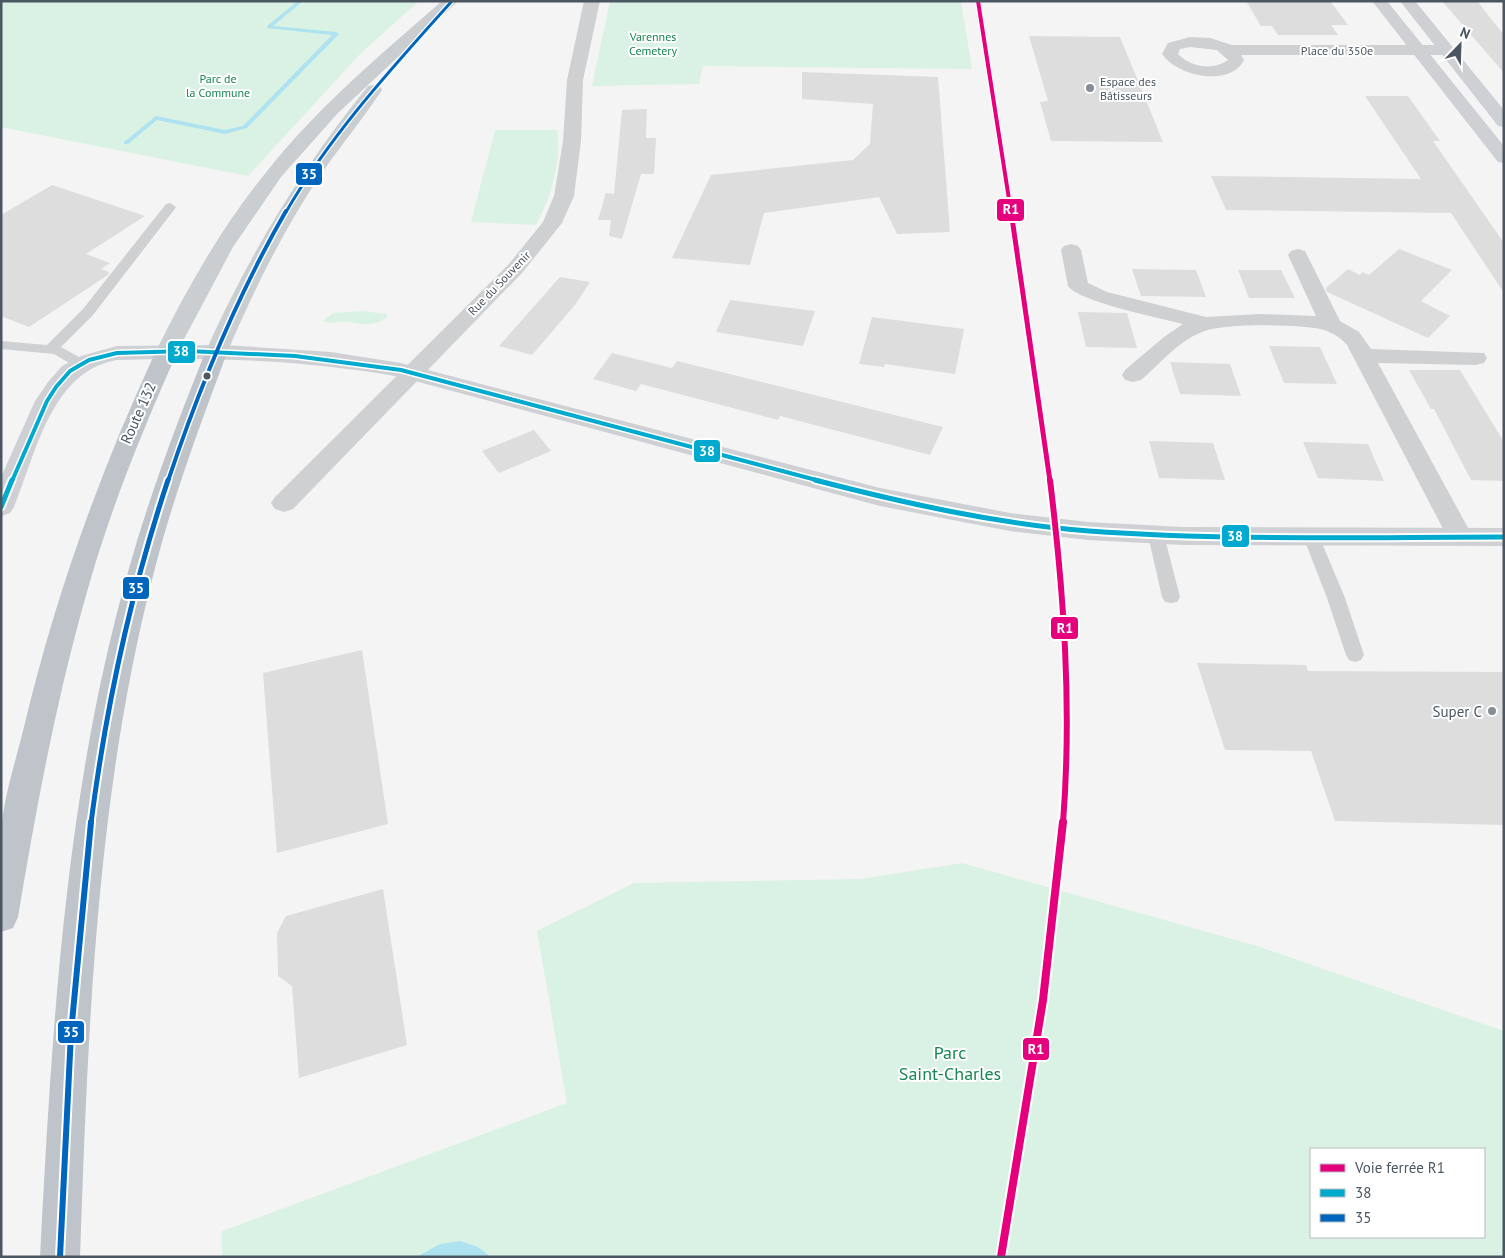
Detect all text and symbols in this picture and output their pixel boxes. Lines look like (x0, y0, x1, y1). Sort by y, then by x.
north arrow (1435, 20, 1485, 70)
text: N (1457, 23, 1473, 43)
park label: Varennes Cemetery (629, 29, 677, 58)
street label: Place du 350e (1301, 43, 1373, 58)
park label: Parc de la Commune (186, 71, 250, 100)
place label: Espace des Bâtisseurs (1100, 74, 1156, 103)
marker: Espace des Bâtisseurs (1084, 82, 1096, 94)
line badge: 35 (295, 162, 323, 186)
text: 35 (301, 165, 317, 183)
line badge: R1 (996, 198, 1025, 222)
text: R1 (1003, 200, 1019, 218)
street label: Rue du Souvenir (464, 248, 534, 318)
line badge: 38 (167, 340, 196, 364)
text: 38 (173, 342, 189, 360)
unlabelled marker (202, 371, 212, 381)
street label: Route 132 (116, 379, 160, 447)
line badge: 38 (693, 439, 721, 463)
text: 38 (699, 442, 715, 460)
line badge: 38 (1221, 524, 1250, 548)
text: 38 (1227, 527, 1243, 545)
line badge: 35 (122, 576, 150, 600)
text: 35 (128, 579, 144, 597)
line badge: R1 (1050, 616, 1079, 640)
text: R1 (1057, 619, 1073, 637)
place label: Super C (1433, 702, 1482, 721)
marker: Super C (1486, 705, 1498, 717)
line badge: 35 (57, 1020, 85, 1044)
text: 35 (63, 1023, 79, 1041)
line badge: R1 (1022, 1037, 1050, 1061)
text: R1 (1028, 1040, 1044, 1058)
park label: Parc Saint-Charles (899, 1041, 1001, 1085)
legend (1310, 1148, 1485, 1238)
text: Voie ferrée R1 (1354, 1158, 1445, 1177)
text: 38 (1355, 1183, 1371, 1202)
text: 35 (1355, 1208, 1371, 1227)

